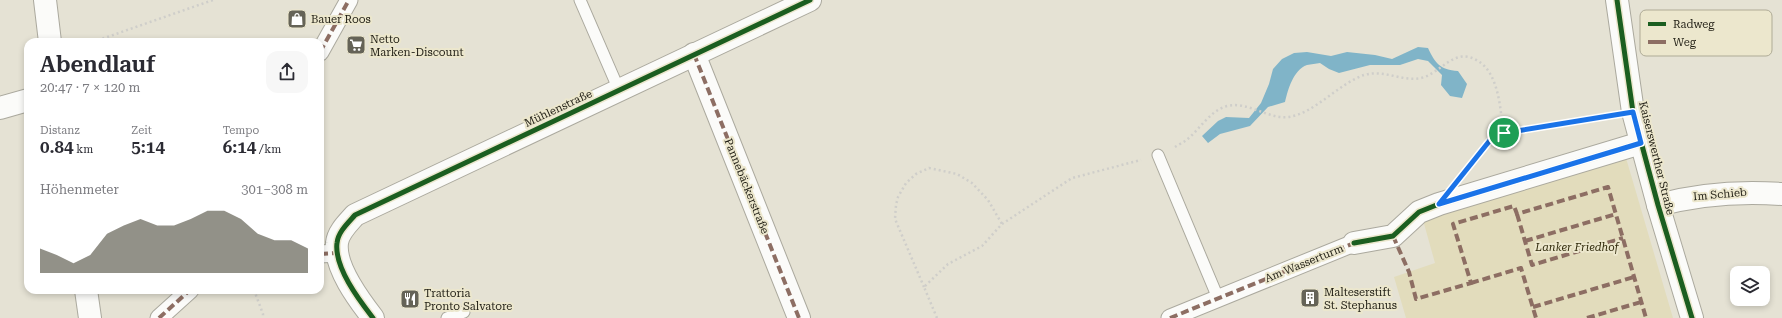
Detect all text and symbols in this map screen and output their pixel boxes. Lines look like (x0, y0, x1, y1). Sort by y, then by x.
shop icon: Bauer Roos (286, 8, 308, 30)
legend (1640, 10, 1772, 56)
place label: Bauer Roos (311, 13, 371, 26)
text: Radweg (1673, 18, 1715, 31)
place label: Netto Marken-Discount (370, 33, 464, 59)
supermarket icon: Netto Marken-Discount (345, 34, 367, 56)
text: Weg (1673, 36, 1697, 49)
button: share (266, 51, 308, 93)
text: Abendlauf (40, 52, 155, 77)
text: 20:47 · 7 × 120 m (40, 80, 140, 95)
street label: Mühlenstraße (522, 87, 594, 130)
street label: Kaiserswerther Straße (1636, 100, 1677, 216)
pin (1487, 116, 1521, 150)
icon: arrive (1493, 122, 1515, 144)
text: Distanz (40, 124, 80, 137)
text: Zeit (131, 124, 152, 137)
text: Tempo (223, 124, 259, 137)
text: 0.84 (40, 137, 74, 157)
text: 5:14 (131, 137, 165, 157)
text: 6:14 (223, 137, 256, 157)
street label: Pannebäckerstraße (721, 137, 772, 236)
text: km (74, 143, 93, 156)
text: /km (256, 143, 281, 156)
text: Höhenmeter (40, 182, 119, 197)
text: 301–308 m (241, 182, 308, 197)
street label: Im Schieb (1693, 186, 1747, 203)
park label: Lanker Friedhof (1534, 241, 1621, 254)
street label: Am Wasserturm (1263, 242, 1345, 285)
map controls (1730, 266, 1770, 306)
button: layers (1730, 266, 1770, 306)
place label: Malteserstift St. Stephanus (1324, 286, 1397, 312)
place label: Trattoria Pronto Salvatore (424, 287, 512, 313)
building icon: Malteserstift St. Stephanus (1299, 287, 1321, 309)
restaurant icon: Trattoria Pronto Salvatore (399, 288, 421, 310)

